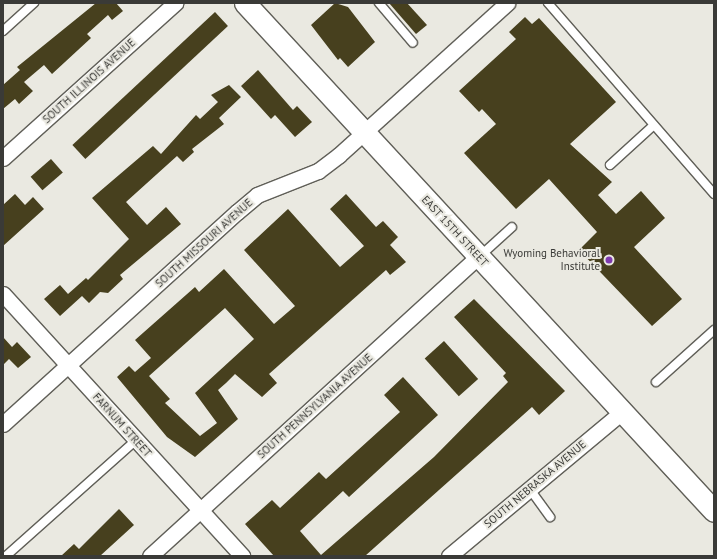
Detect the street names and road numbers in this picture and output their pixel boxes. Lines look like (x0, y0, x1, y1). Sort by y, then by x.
street label: SOUTH ILLINOIS AVENUE (40, 36, 138, 126)
street label: EAST 15TH STREET (419, 193, 491, 269)
street label: SOUTH MISSOURI AVENUE (153, 196, 255, 290)
street label: SOUTH PENNSYLVANIA AVENUE (254, 351, 376, 461)
street label: FARNUM STREET (90, 390, 154, 460)
street label: SOUTH NEBRASKA AVENUE (481, 437, 589, 531)

